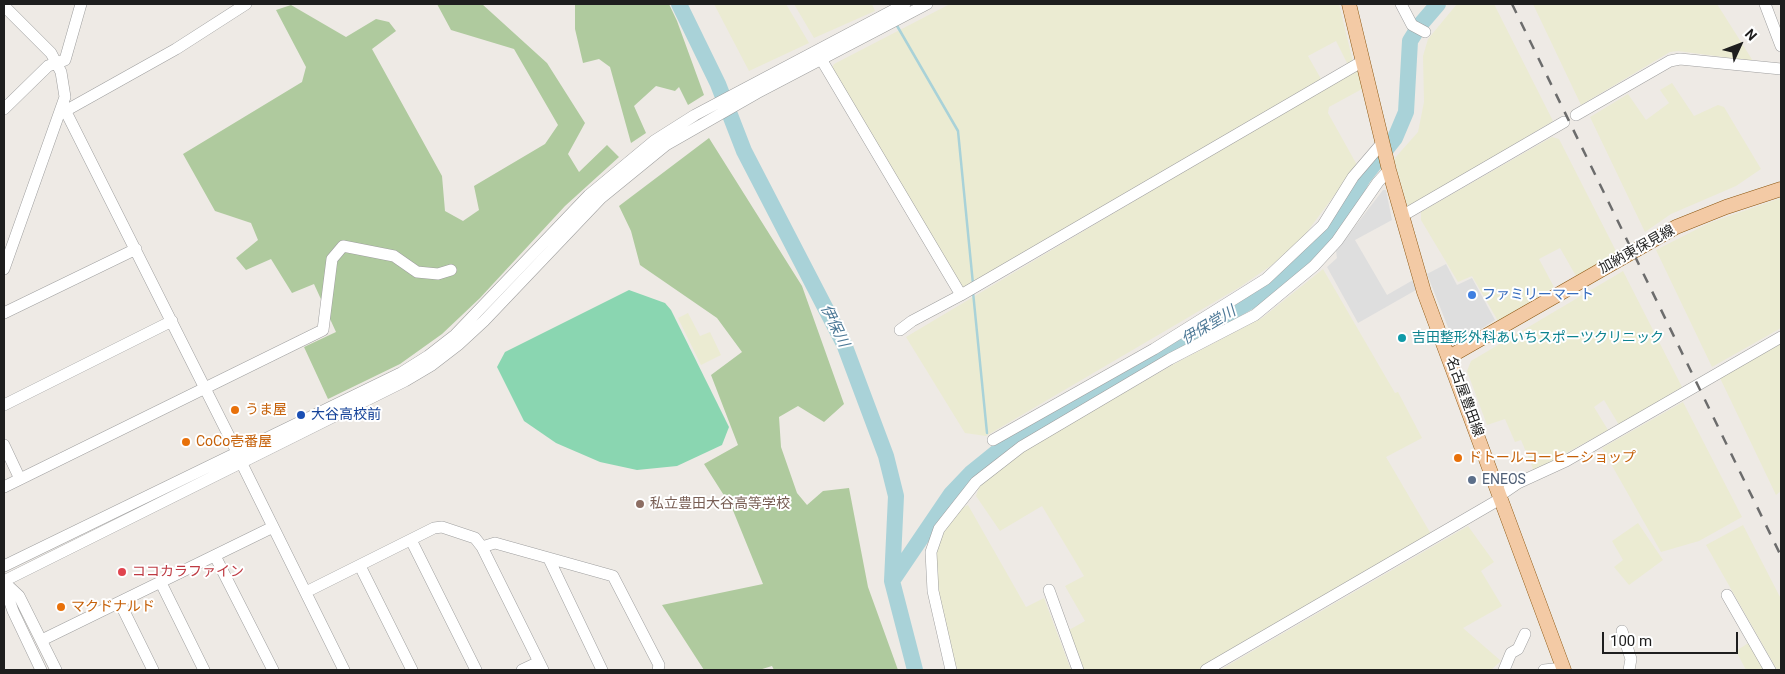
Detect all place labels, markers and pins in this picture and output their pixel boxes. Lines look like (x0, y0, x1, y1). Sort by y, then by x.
place label: ファミリーマート (1482, 287, 1594, 303)
marker: ファミリーマート (1466, 289, 1478, 301)
place label: 吉田整形外科あいちスポーツクリニック (1412, 330, 1664, 346)
marker: 吉田整形外科あいちスポーツクリニック (1396, 332, 1408, 344)
place label: うま屋 (245, 402, 287, 418)
marker: うま屋 (229, 404, 241, 416)
place label: 大谷高校前 (311, 407, 381, 423)
marker: 大谷高校前 (295, 409, 307, 421)
place label: CoCo壱番屋 (196, 434, 272, 450)
marker: CoCo壱番屋 (180, 436, 192, 448)
place label: ドトールコーヒーショップ (1468, 450, 1636, 466)
marker: ドトールコーヒーショップ (1452, 452, 1464, 464)
place label: ENEOS (1482, 472, 1526, 488)
marker: ENEOS (1466, 474, 1478, 486)
place label: 私立豊田大谷高等学校 (650, 496, 790, 512)
marker: 私立豊田大谷高等学校 (634, 498, 646, 510)
place label: ココカラファイン (132, 564, 244, 580)
marker: ココカラファイン (116, 566, 128, 578)
place label: マクドナルド (71, 599, 155, 615)
marker: マクドナルド (55, 601, 67, 613)

